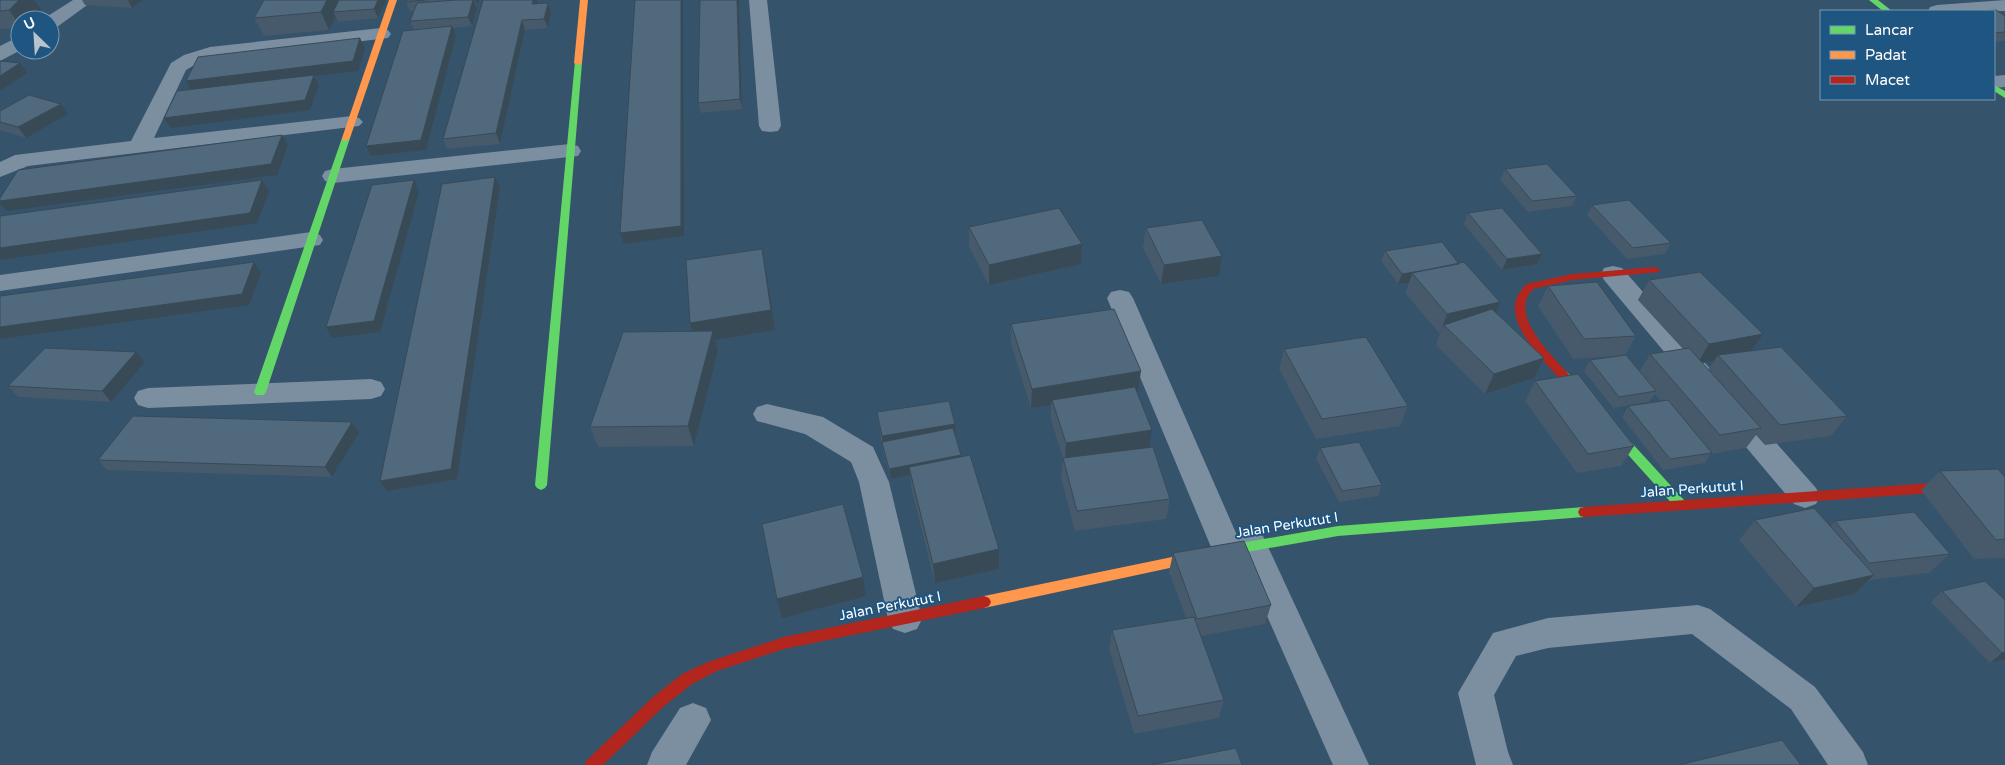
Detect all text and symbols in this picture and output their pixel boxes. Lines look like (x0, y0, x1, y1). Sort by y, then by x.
north arrow (10, 10, 60, 60)
legend (1820, 10, 1995, 100)
text: U (21, 14, 38, 34)
text: Lancar (1865, 21, 1914, 39)
text: Padat (1865, 46, 1907, 64)
text: Macet (1865, 71, 1910, 89)
street label: Jalan Perkutut I (1640, 477, 1744, 501)
street label: Jalan Perkutut I (1235, 509, 1339, 541)
street label: Jalan Perkutut I (838, 588, 942, 624)

